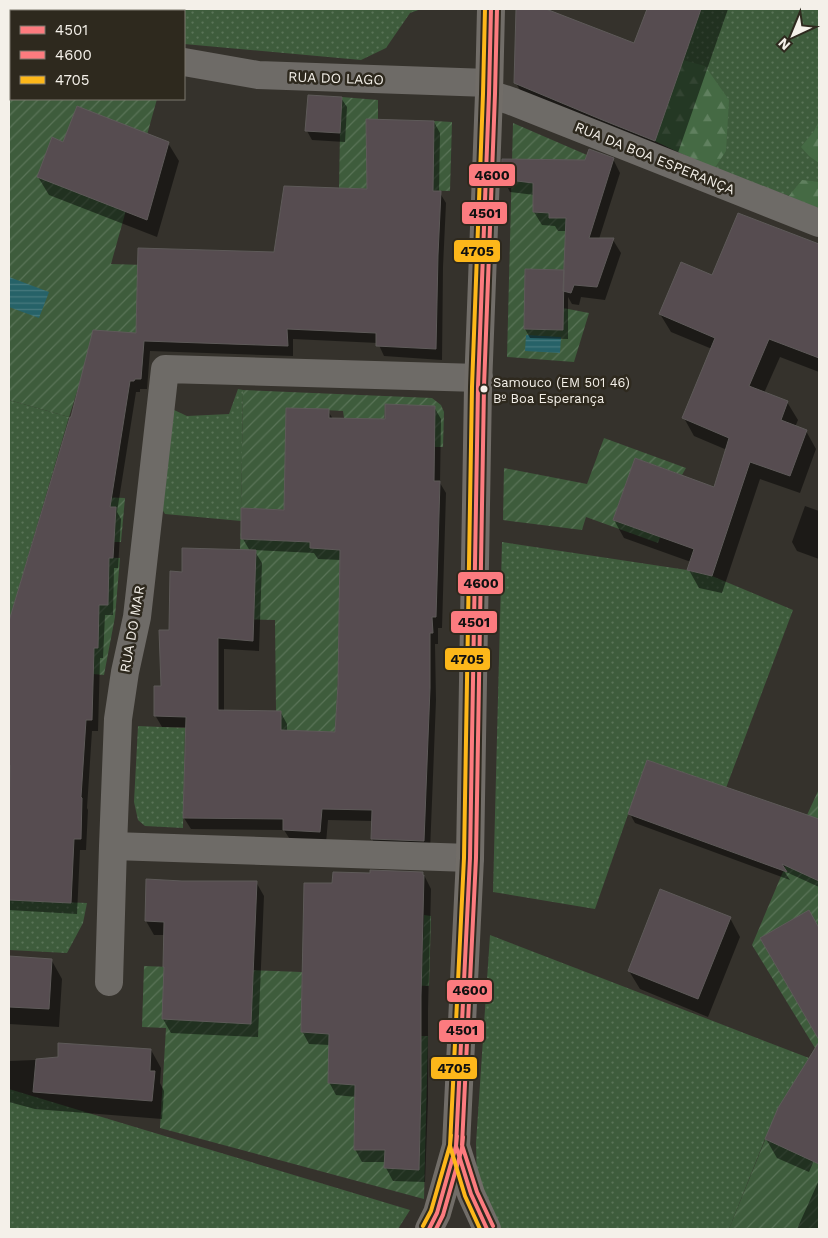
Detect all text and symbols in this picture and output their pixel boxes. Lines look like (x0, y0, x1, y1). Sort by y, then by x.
legend (10, 10, 185, 100)
north arrow (768, 10, 818, 60)
text: 4501 (55, 21, 88, 39)
text: N (775, 35, 793, 54)
text: 4600 (55, 46, 92, 64)
street label: RUA DO LAGO (288, 68, 384, 88)
text: 4705 (55, 71, 90, 89)
street label: RUA DA BOA ESPERANÇA (573, 118, 737, 198)
line badge: 4600 (468, 163, 516, 187)
text: 4600 (474, 167, 510, 183)
line badge: 4501 (461, 201, 508, 225)
text: 4501 (469, 205, 501, 221)
line badge: 4705 (453, 239, 501, 263)
text: 4705 (460, 243, 494, 259)
place label: Samouco (EM 501 46) Bº Boa Esperança (493, 375, 630, 406)
marker: Samouco (EM 501 46) Bº Boa Esperança (479, 384, 489, 394)
line badge: 4600 (457, 571, 504, 595)
text: 4600 (463, 575, 499, 591)
street label: RUA DO MAR (116, 584, 148, 674)
line badge: 4501 (450, 610, 498, 634)
text: 4501 (458, 614, 490, 630)
line badge: 4705 (444, 647, 491, 671)
text: 4705 (450, 651, 484, 667)
line badge: 4600 (446, 979, 493, 1003)
text: 4600 (452, 982, 488, 998)
line badge: 4501 (438, 1019, 485, 1043)
text: 4501 (446, 1022, 478, 1038)
line badge: 4705 (430, 1056, 478, 1080)
text: 4705 (437, 1060, 471, 1076)

